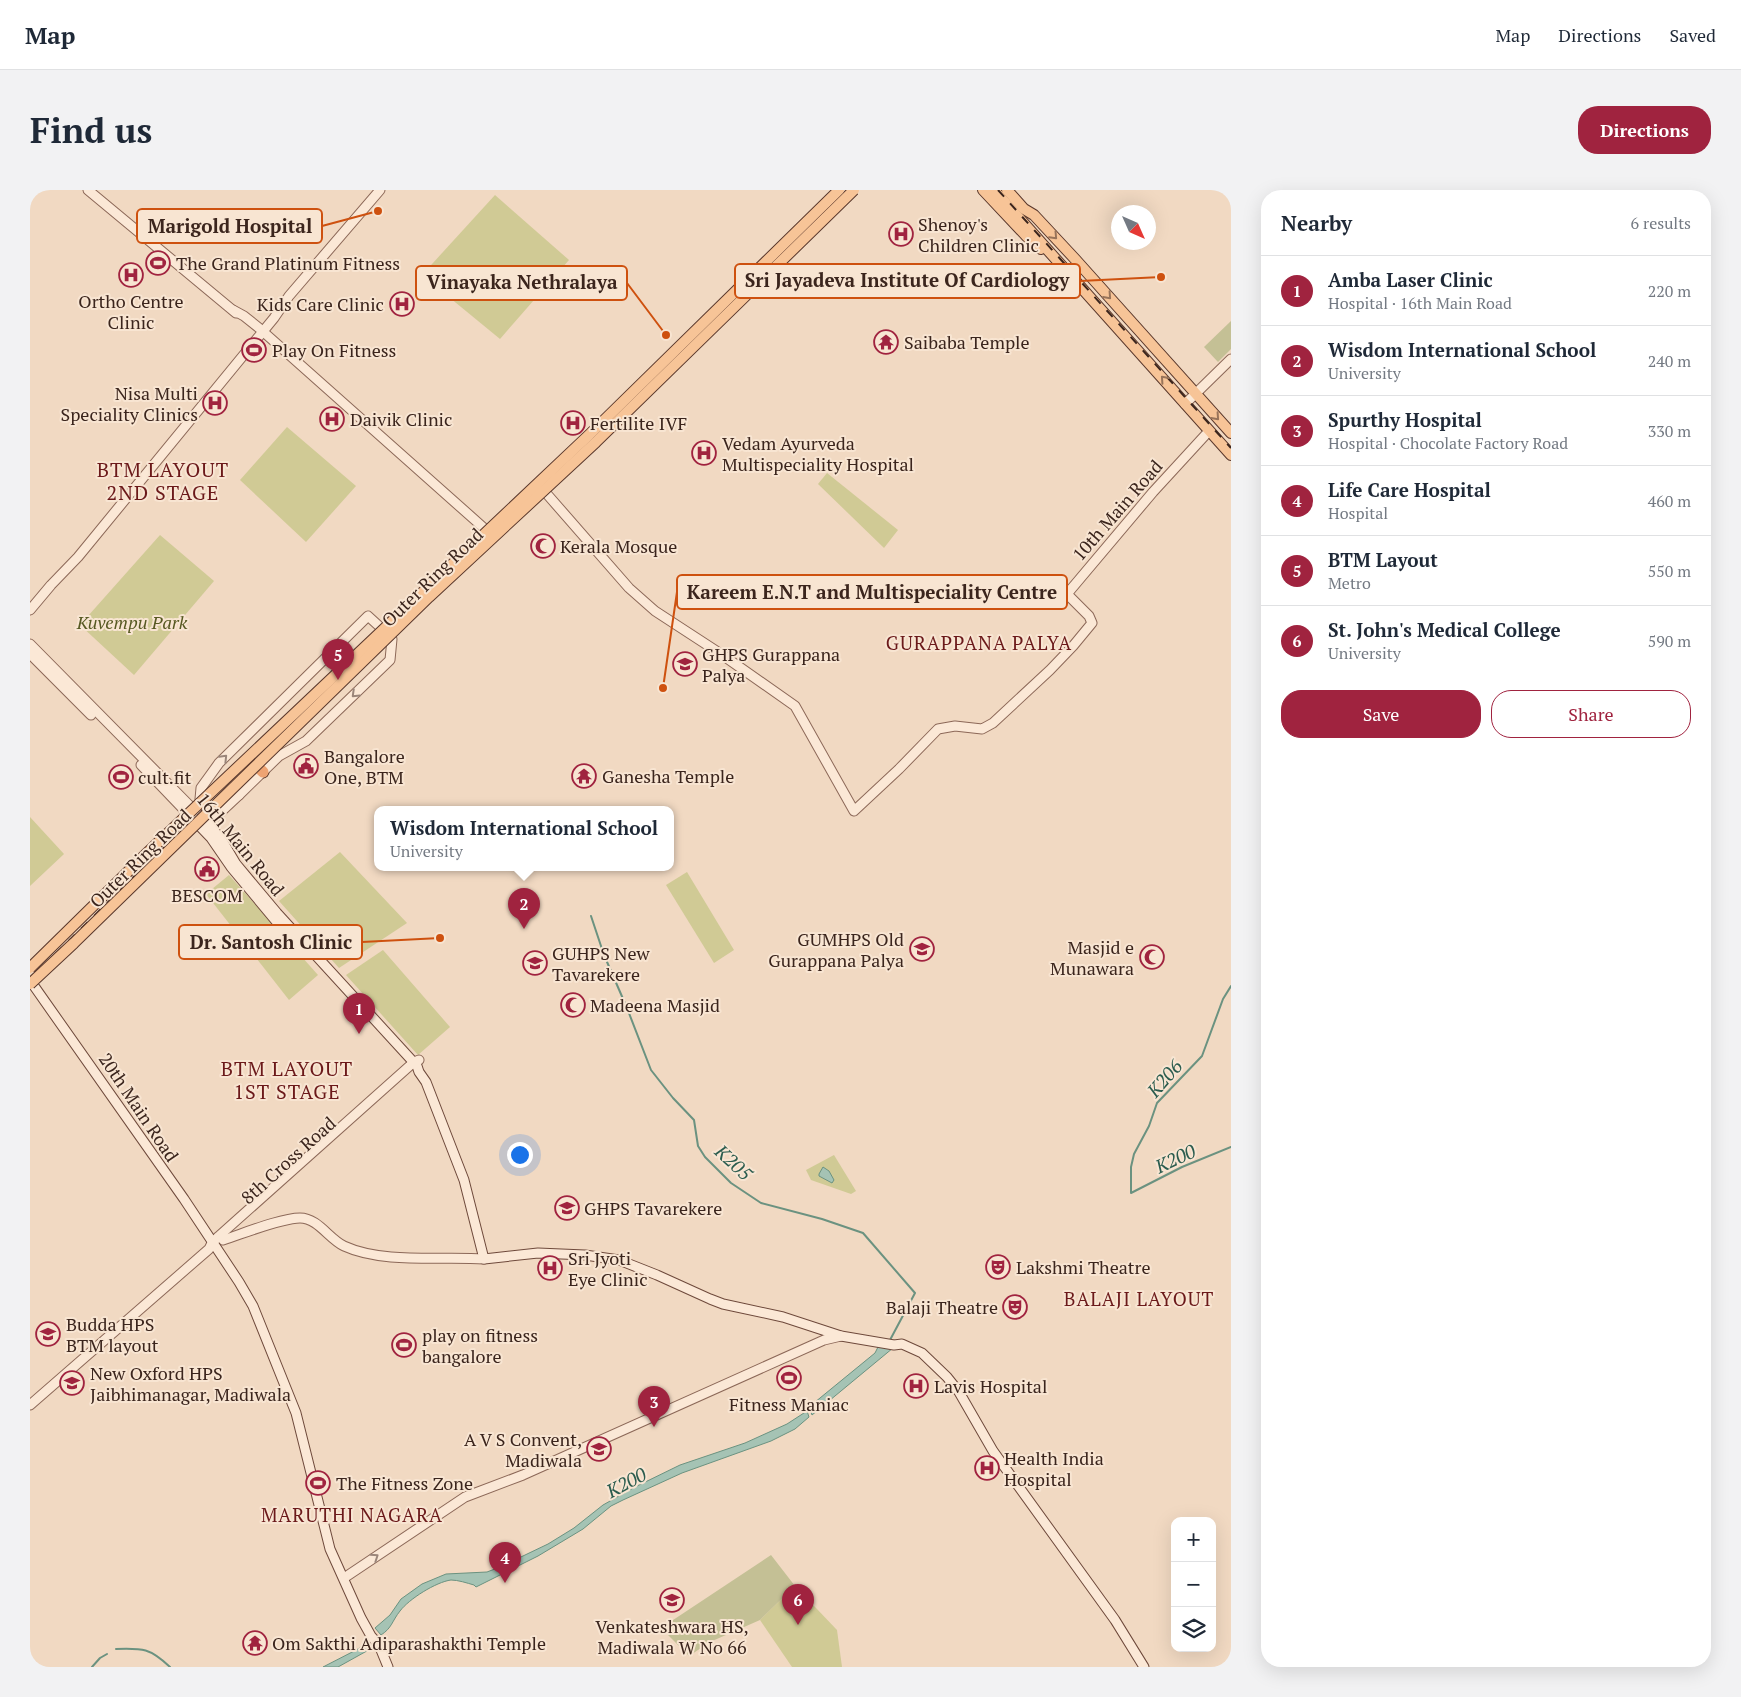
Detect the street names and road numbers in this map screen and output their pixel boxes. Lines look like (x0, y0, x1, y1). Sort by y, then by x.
street label: 10th Main Road (1067, 455, 1167, 565)
street label: Outer Ring Road (376, 522, 488, 632)
street label: 16th Main Road (192, 787, 290, 901)
street label: Outer Ring Road (84, 803, 196, 913)
street label: 20th Main Road (94, 1048, 184, 1166)
street label: 8th Cross Road (235, 1111, 341, 1209)

